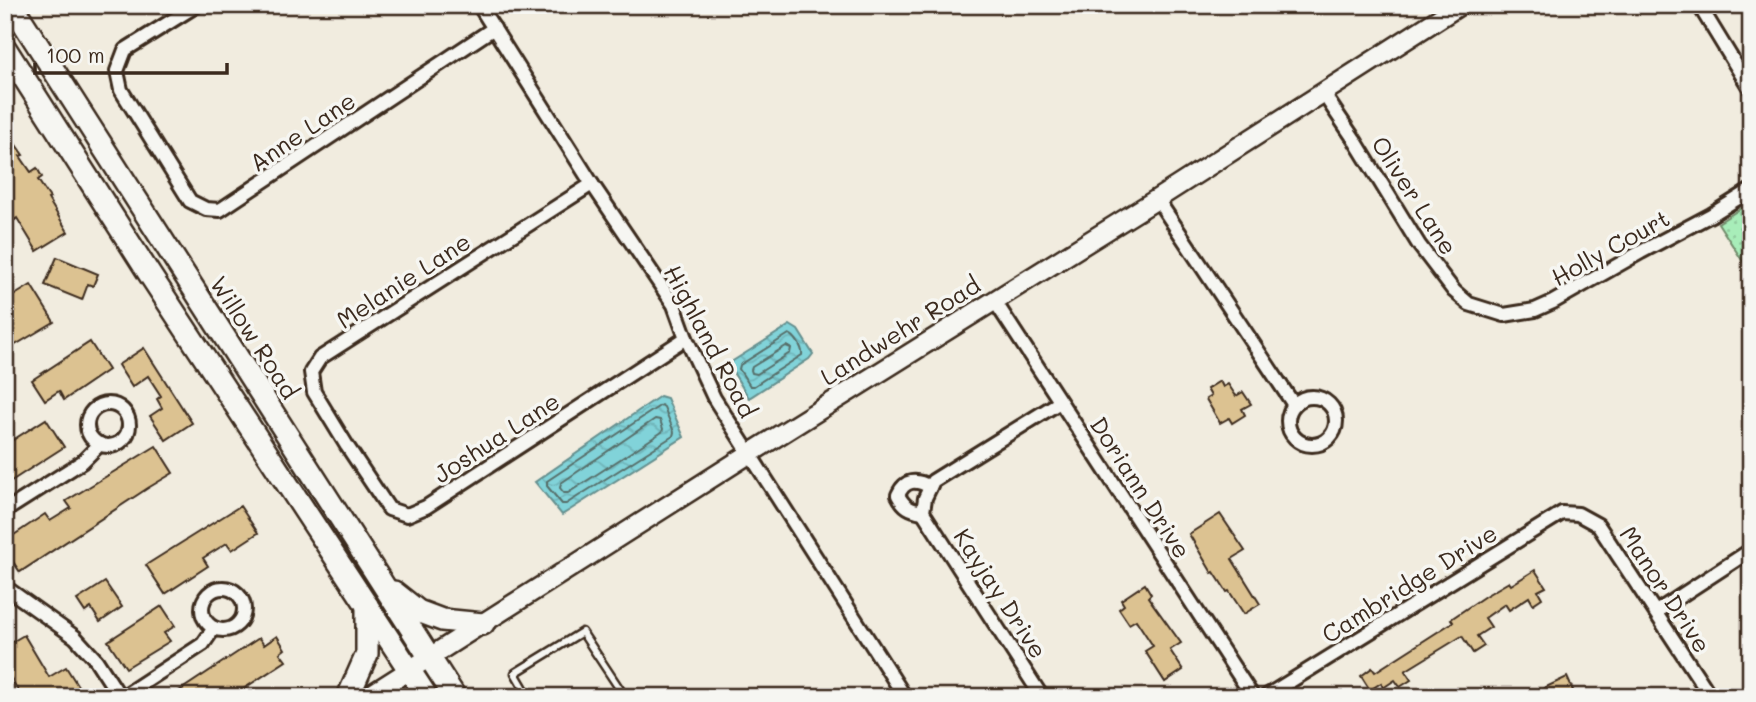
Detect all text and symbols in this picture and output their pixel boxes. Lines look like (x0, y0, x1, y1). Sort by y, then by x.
scale bar (35, 32, 228, 76)
text: 100 m (46, 41, 105, 68)
street label: Anne Lane (243, 84, 361, 178)
street label: Oliver Lane (1365, 130, 1465, 260)
street label: Holly Court (1545, 202, 1675, 292)
street label: Melanie Lane (330, 225, 476, 335)
street label: Highland Road (658, 259, 764, 423)
street label: Landwehr Road (814, 268, 986, 392)
street label: Willow Road (204, 270, 306, 404)
street label: Joshua Lane (427, 385, 565, 489)
street label: Doriann Drive (1084, 410, 1198, 564)
street label: Cambridge Drive (1316, 517, 1502, 649)
street label: Manor Drive (1614, 520, 1718, 658)
street label: Kayjay Drive (948, 522, 1054, 664)

